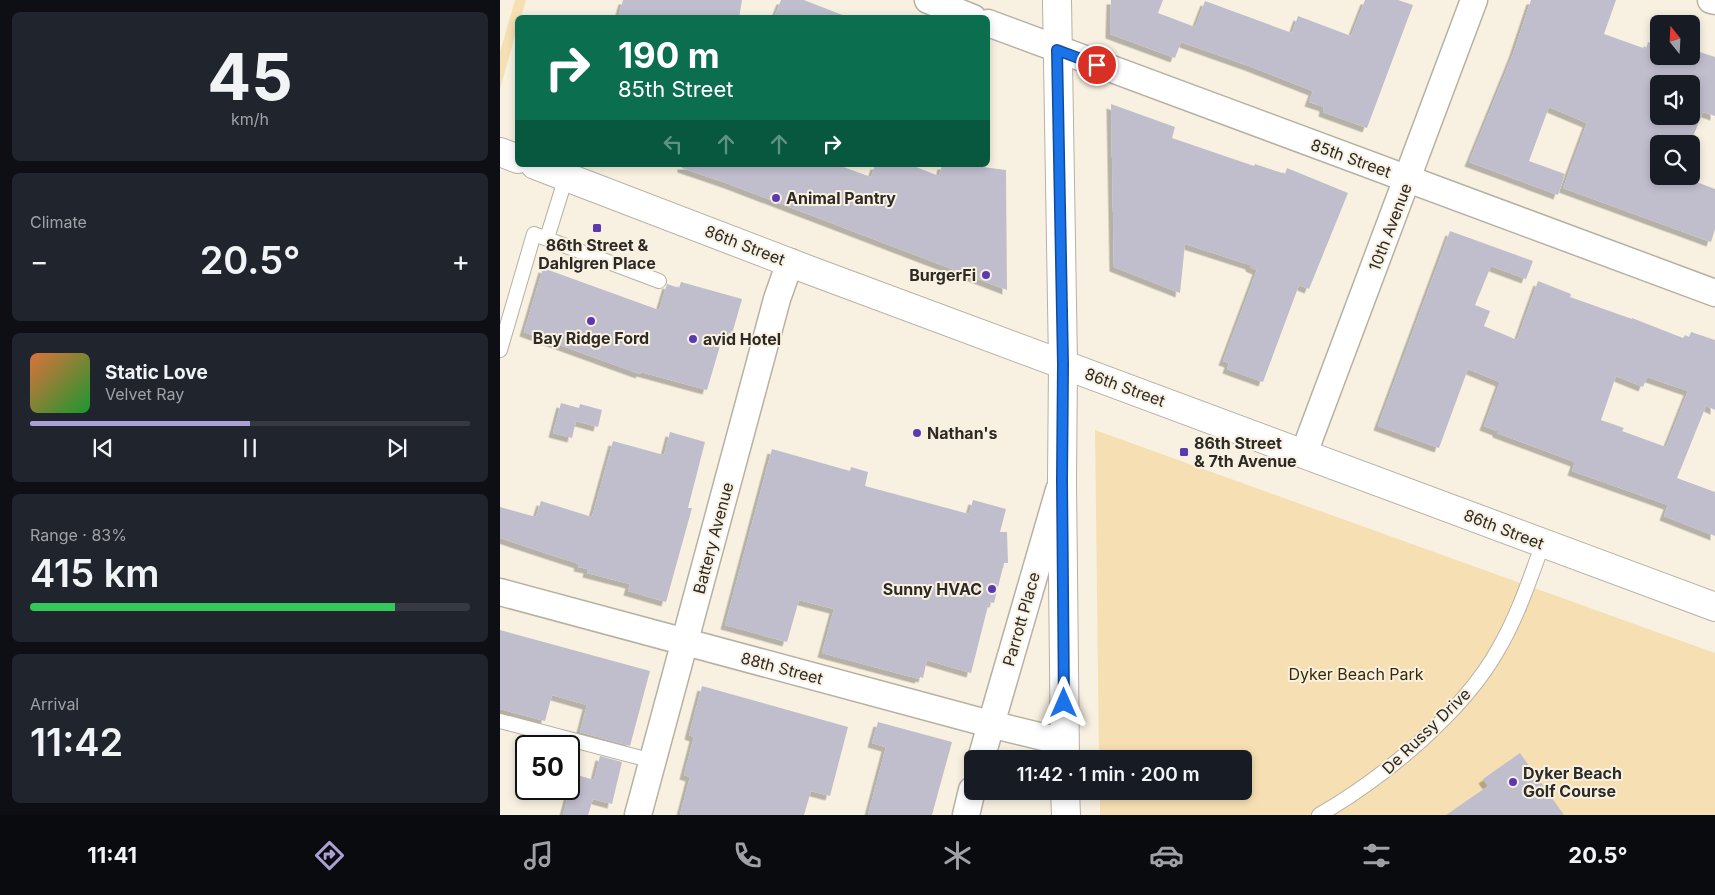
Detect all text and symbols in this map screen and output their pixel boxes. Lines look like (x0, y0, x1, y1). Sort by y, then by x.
north arrow (1650, 15, 1700, 65)
map controls (1650, 15, 1700, 185)
text: 190 m (618, 34, 720, 76)
icon: right (535, 35, 600, 100)
text: 45 (207, 37, 293, 116)
pin (1076, 44, 1118, 86)
icon: arrive (1083, 51, 1111, 79)
button: sound (1650, 75, 1700, 125)
text: 85th Street (618, 76, 733, 102)
text: km/h (231, 109, 269, 129)
icon: left (659, 130, 687, 158)
icon: ahead (712, 130, 740, 158)
icon: ahead (765, 130, 793, 158)
icon: right (818, 130, 846, 158)
street label: 85th Street (1308, 134, 1394, 182)
button: search (1650, 135, 1700, 185)
street label: 10th Avenue (1364, 180, 1416, 274)
place label: Animal Pantry (786, 188, 896, 208)
marker: Animal Pantry (770, 192, 782, 204)
text: Climate (30, 212, 87, 232)
street label: 86th Street (702, 221, 788, 269)
marker: 86th Street & Dahlgren Place (591, 222, 603, 234)
place label: 86th Street & Dahlgren Place (538, 235, 656, 273)
text: 20.5° (200, 237, 300, 283)
text: − (30, 244, 49, 278)
text: + (451, 244, 470, 278)
place label: BurgerFi (909, 265, 976, 285)
marker: BurgerFi (980, 269, 992, 281)
marker: Bay Ridge Ford (585, 315, 597, 327)
place label: Bay Ridge Ford (533, 328, 649, 348)
place label: avid Hotel (703, 329, 781, 349)
marker: avid Hotel (687, 333, 699, 345)
text: Static Love (105, 361, 208, 384)
street label: 86th Street (1082, 363, 1168, 411)
text: Velvet Ray (105, 384, 184, 404)
place label: Nathan's (927, 423, 998, 443)
marker: Nathan's (911, 427, 923, 439)
place label: 86th Street & 7th Avenue (1194, 433, 1297, 471)
icon: previous (89, 434, 117, 462)
icon: pause (236, 434, 264, 462)
icon: next (383, 434, 411, 462)
marker: 86th Street & 7th Avenue (1178, 446, 1190, 458)
street label: Battery Avenue (689, 480, 737, 596)
street label: 86th Street (1461, 505, 1547, 553)
text: Range · 83% (30, 525, 127, 545)
text: 415 km (30, 550, 160, 596)
street label: Parrott Place (998, 570, 1044, 668)
place label: Sunny HVAC (883, 579, 982, 599)
marker: Sunny HVAC (986, 583, 998, 595)
street label: 88th Street (739, 647, 825, 689)
park label: Dyker Beach Park (1288, 664, 1424, 684)
position arrow (1037, 676, 1089, 728)
street label: De Russy Drive (1378, 684, 1474, 778)
text: Arrival (30, 694, 79, 714)
text: 11:42 (30, 719, 123, 765)
speed limit sign: 50 (515, 735, 580, 800)
text: 11:42 · 1 min · 200 m (1016, 763, 1200, 786)
place label: Dyker Beach Golf Course (1523, 763, 1622, 801)
marker: Dyker Beach Golf Course (1507, 776, 1519, 788)
icon: directions (312, 838, 347, 873)
icon: music (521, 838, 556, 873)
icon: phone (730, 838, 765, 873)
icon: climate (940, 838, 975, 873)
icon: car (1149, 838, 1184, 873)
icon: filters (1359, 838, 1394, 873)
text: 11:41 (87, 842, 137, 868)
text: 20.5° (1568, 842, 1628, 868)

